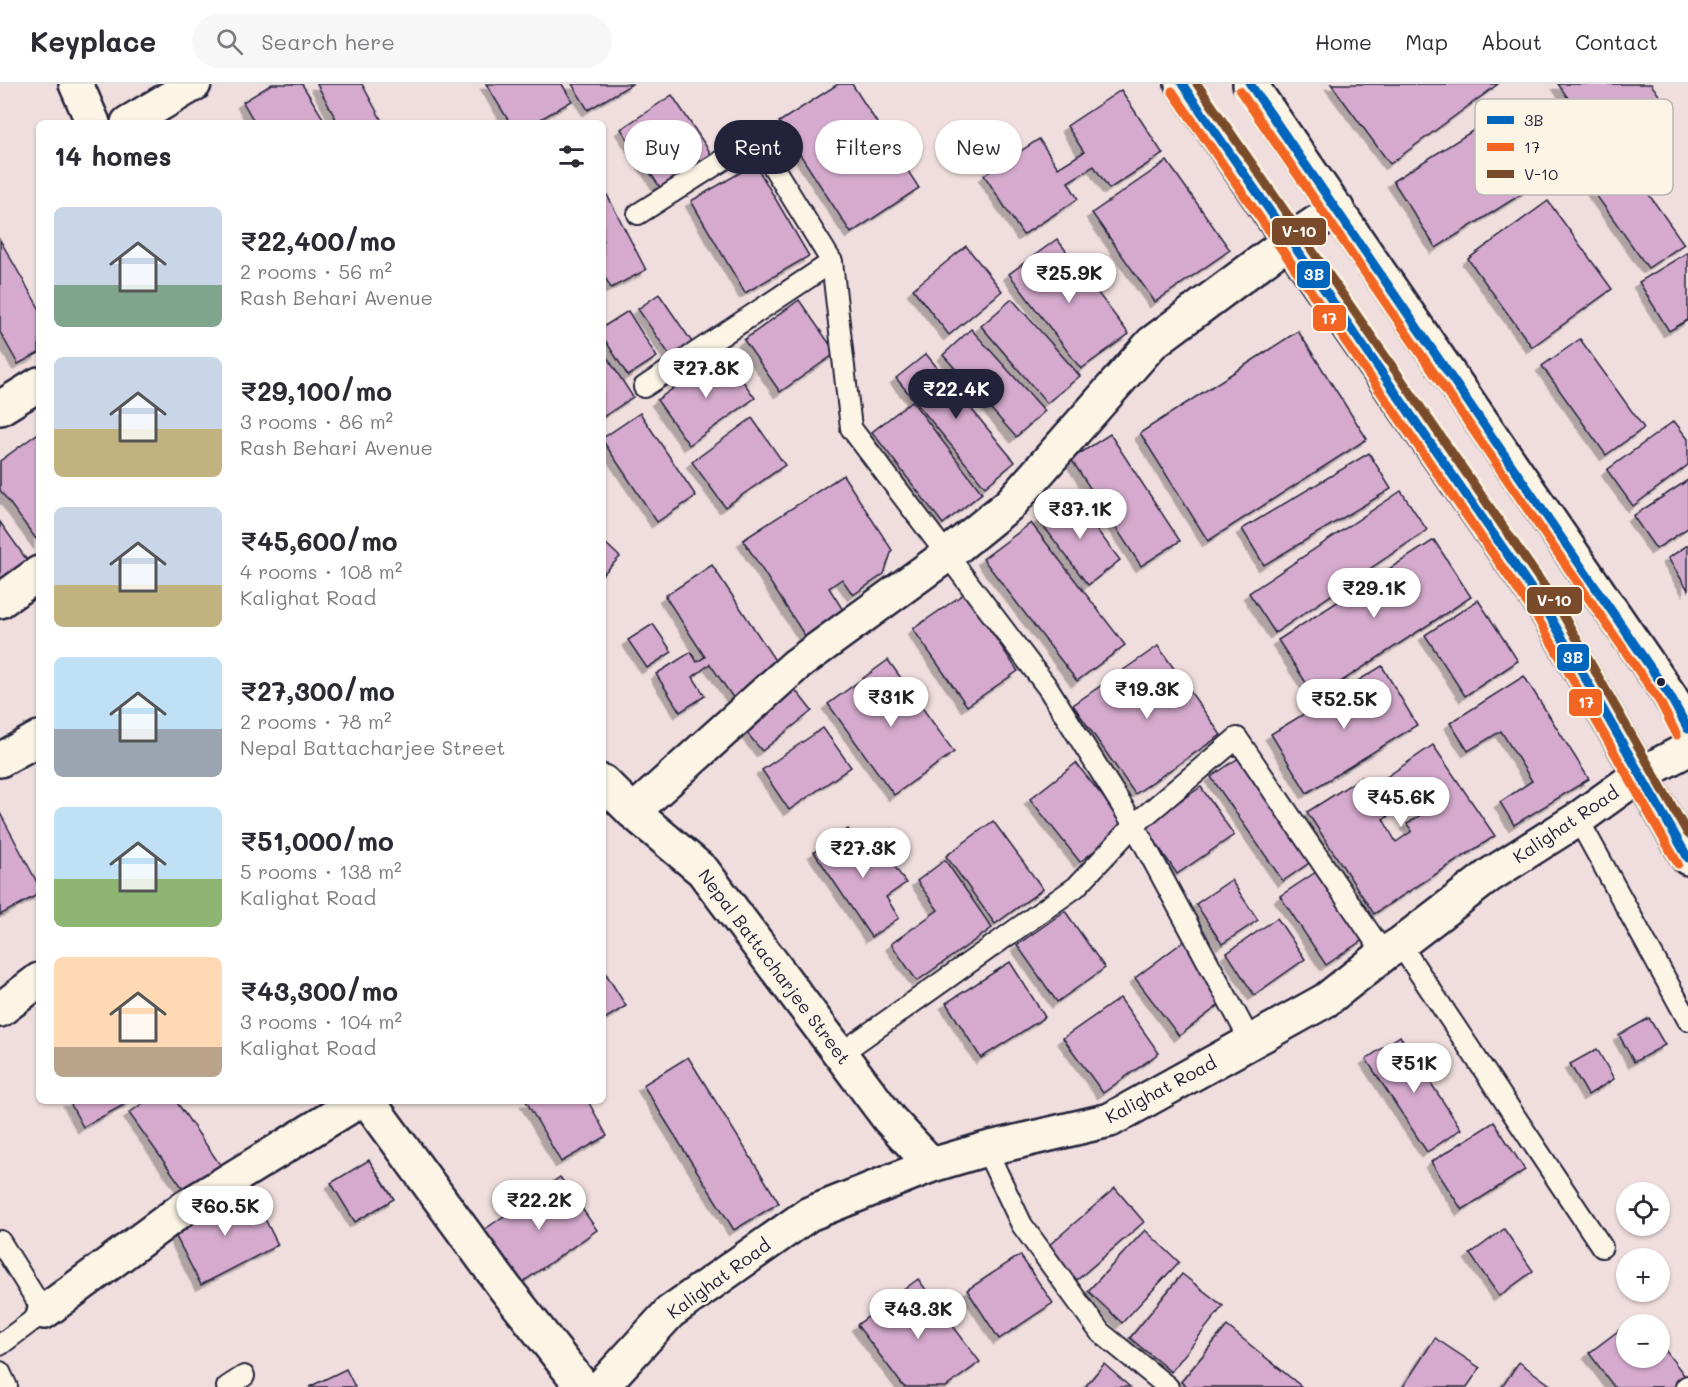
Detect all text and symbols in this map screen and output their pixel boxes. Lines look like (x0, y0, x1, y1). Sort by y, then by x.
search box (192, 14, 612, 68)
text: Keyplace (30, 23, 156, 59)
icon: search (213, 25, 246, 58)
text: Search here (261, 27, 395, 56)
text: Home (1315, 28, 1372, 55)
text: Map (1405, 28, 1448, 55)
text: About (1481, 28, 1542, 55)
text: Contact (1575, 28, 1658, 55)
legend (1475, 99, 1673, 195)
text: 3B (1524, 109, 1543, 130)
chip: Buy (624, 120, 702, 174)
chip: Rent (714, 120, 803, 174)
chip: Filters (815, 120, 923, 174)
chip: New (935, 120, 1022, 174)
text: 17 (1524, 136, 1540, 157)
text: 14 homes (54, 139, 172, 173)
icon: filters (555, 140, 588, 173)
text: V-10 (1524, 163, 1558, 184)
line badge: V-10 (1271, 217, 1327, 246)
text: V-10 (1282, 220, 1316, 241)
text: ₹22,400/mo (240, 224, 396, 258)
icon: home (102, 231, 174, 303)
pin: ₹25.9K (1020, 253, 1118, 304)
text: 2 rooms · 56 m² (240, 258, 392, 284)
text: ₹25.9K (1035, 259, 1103, 285)
line badge: 3B (1296, 260, 1331, 289)
text: 3B (1304, 263, 1324, 284)
text: Rash Behari Avenue (240, 284, 433, 310)
line badge: 17 (1312, 304, 1347, 332)
text: 17 (1321, 307, 1337, 328)
pin: ₹27.8K (657, 348, 755, 399)
text: ₹27.8K (672, 354, 740, 380)
pin: ₹22.4K (907, 369, 1005, 420)
text: ₹29,100/mo (240, 374, 392, 408)
text: ₹22.4K (922, 375, 990, 401)
icon: home (102, 381, 174, 453)
text: 3 rooms · 86 m² (240, 408, 393, 434)
text: Rash Behari Avenue (240, 434, 433, 460)
pin: ₹37.1K (1031, 489, 1129, 540)
text: ₹37.1K (1048, 495, 1112, 521)
text: ₹45,600/mo (240, 524, 398, 558)
icon: home (102, 531, 174, 603)
text: 4 rooms · 108 m² (240, 558, 402, 584)
pin: ₹29.1K (1325, 568, 1423, 619)
text: ₹29.1K (1342, 574, 1406, 600)
text: Kalighat Road (240, 584, 376, 610)
line badge: V-10 (1526, 586, 1583, 615)
text: V-10 (1537, 589, 1571, 610)
line badge: 3B (1556, 643, 1590, 672)
text: 3B (1563, 646, 1583, 667)
pin: ₹19.3K (1098, 669, 1196, 720)
text: ₹27,300/mo (240, 674, 395, 708)
text: ₹19.3K (1114, 675, 1180, 701)
unlabelled marker (1655, 676, 1667, 688)
pin: ₹31K (855, 677, 927, 728)
pin: ₹52.5K (1295, 679, 1393, 730)
icon: home (102, 681, 174, 753)
text: ₹31K (867, 683, 915, 709)
text: ₹52.5K (1310, 685, 1378, 711)
line badge: 17 (1568, 688, 1603, 717)
text: 17 (1578, 691, 1594, 712)
text: 2 rooms · 78 m² (240, 708, 392, 734)
text: Nepal Battacharjee Street (240, 734, 505, 760)
pin: ₹45.6K (1352, 777, 1450, 828)
street label: Kalighat Road (1508, 780, 1623, 868)
text: ₹45.6K (1366, 783, 1436, 809)
text: ₹51,000/mo (240, 824, 394, 858)
pin: ₹27.3K (814, 828, 912, 879)
icon: home (102, 831, 174, 903)
text: ₹27.3K (830, 834, 896, 860)
text: 5 rooms · 138 m² (240, 858, 402, 884)
street label: Nepal Battacharjee Street (693, 864, 856, 1069)
text: Kalighat Road (240, 884, 376, 910)
text: ₹43,300/mo (240, 974, 398, 1008)
icon: home (102, 981, 174, 1053)
text: 3 rooms · 104 m² (240, 1008, 402, 1034)
text: Kalighat Road (240, 1034, 376, 1060)
pin: ₹51K (1378, 1043, 1450, 1094)
text: ₹51K (1391, 1049, 1437, 1075)
street label: Kalighat Road (1101, 1050, 1220, 1128)
pin: ₹22.2K (490, 1180, 588, 1231)
map controls (1616, 1182, 1670, 1368)
button: locate (1616, 1182, 1670, 1236)
pin: ₹60.5K (176, 1186, 274, 1237)
text: ₹22.2K (506, 1186, 572, 1212)
text: ₹60.5K (190, 1192, 260, 1218)
street label: Kalighat Road (662, 1232, 775, 1324)
button: + (1616, 1248, 1670, 1302)
pin: ₹43.3K (869, 1289, 967, 1340)
text: ₹43.3K (883, 1295, 953, 1321)
button: − (1616, 1314, 1670, 1368)

